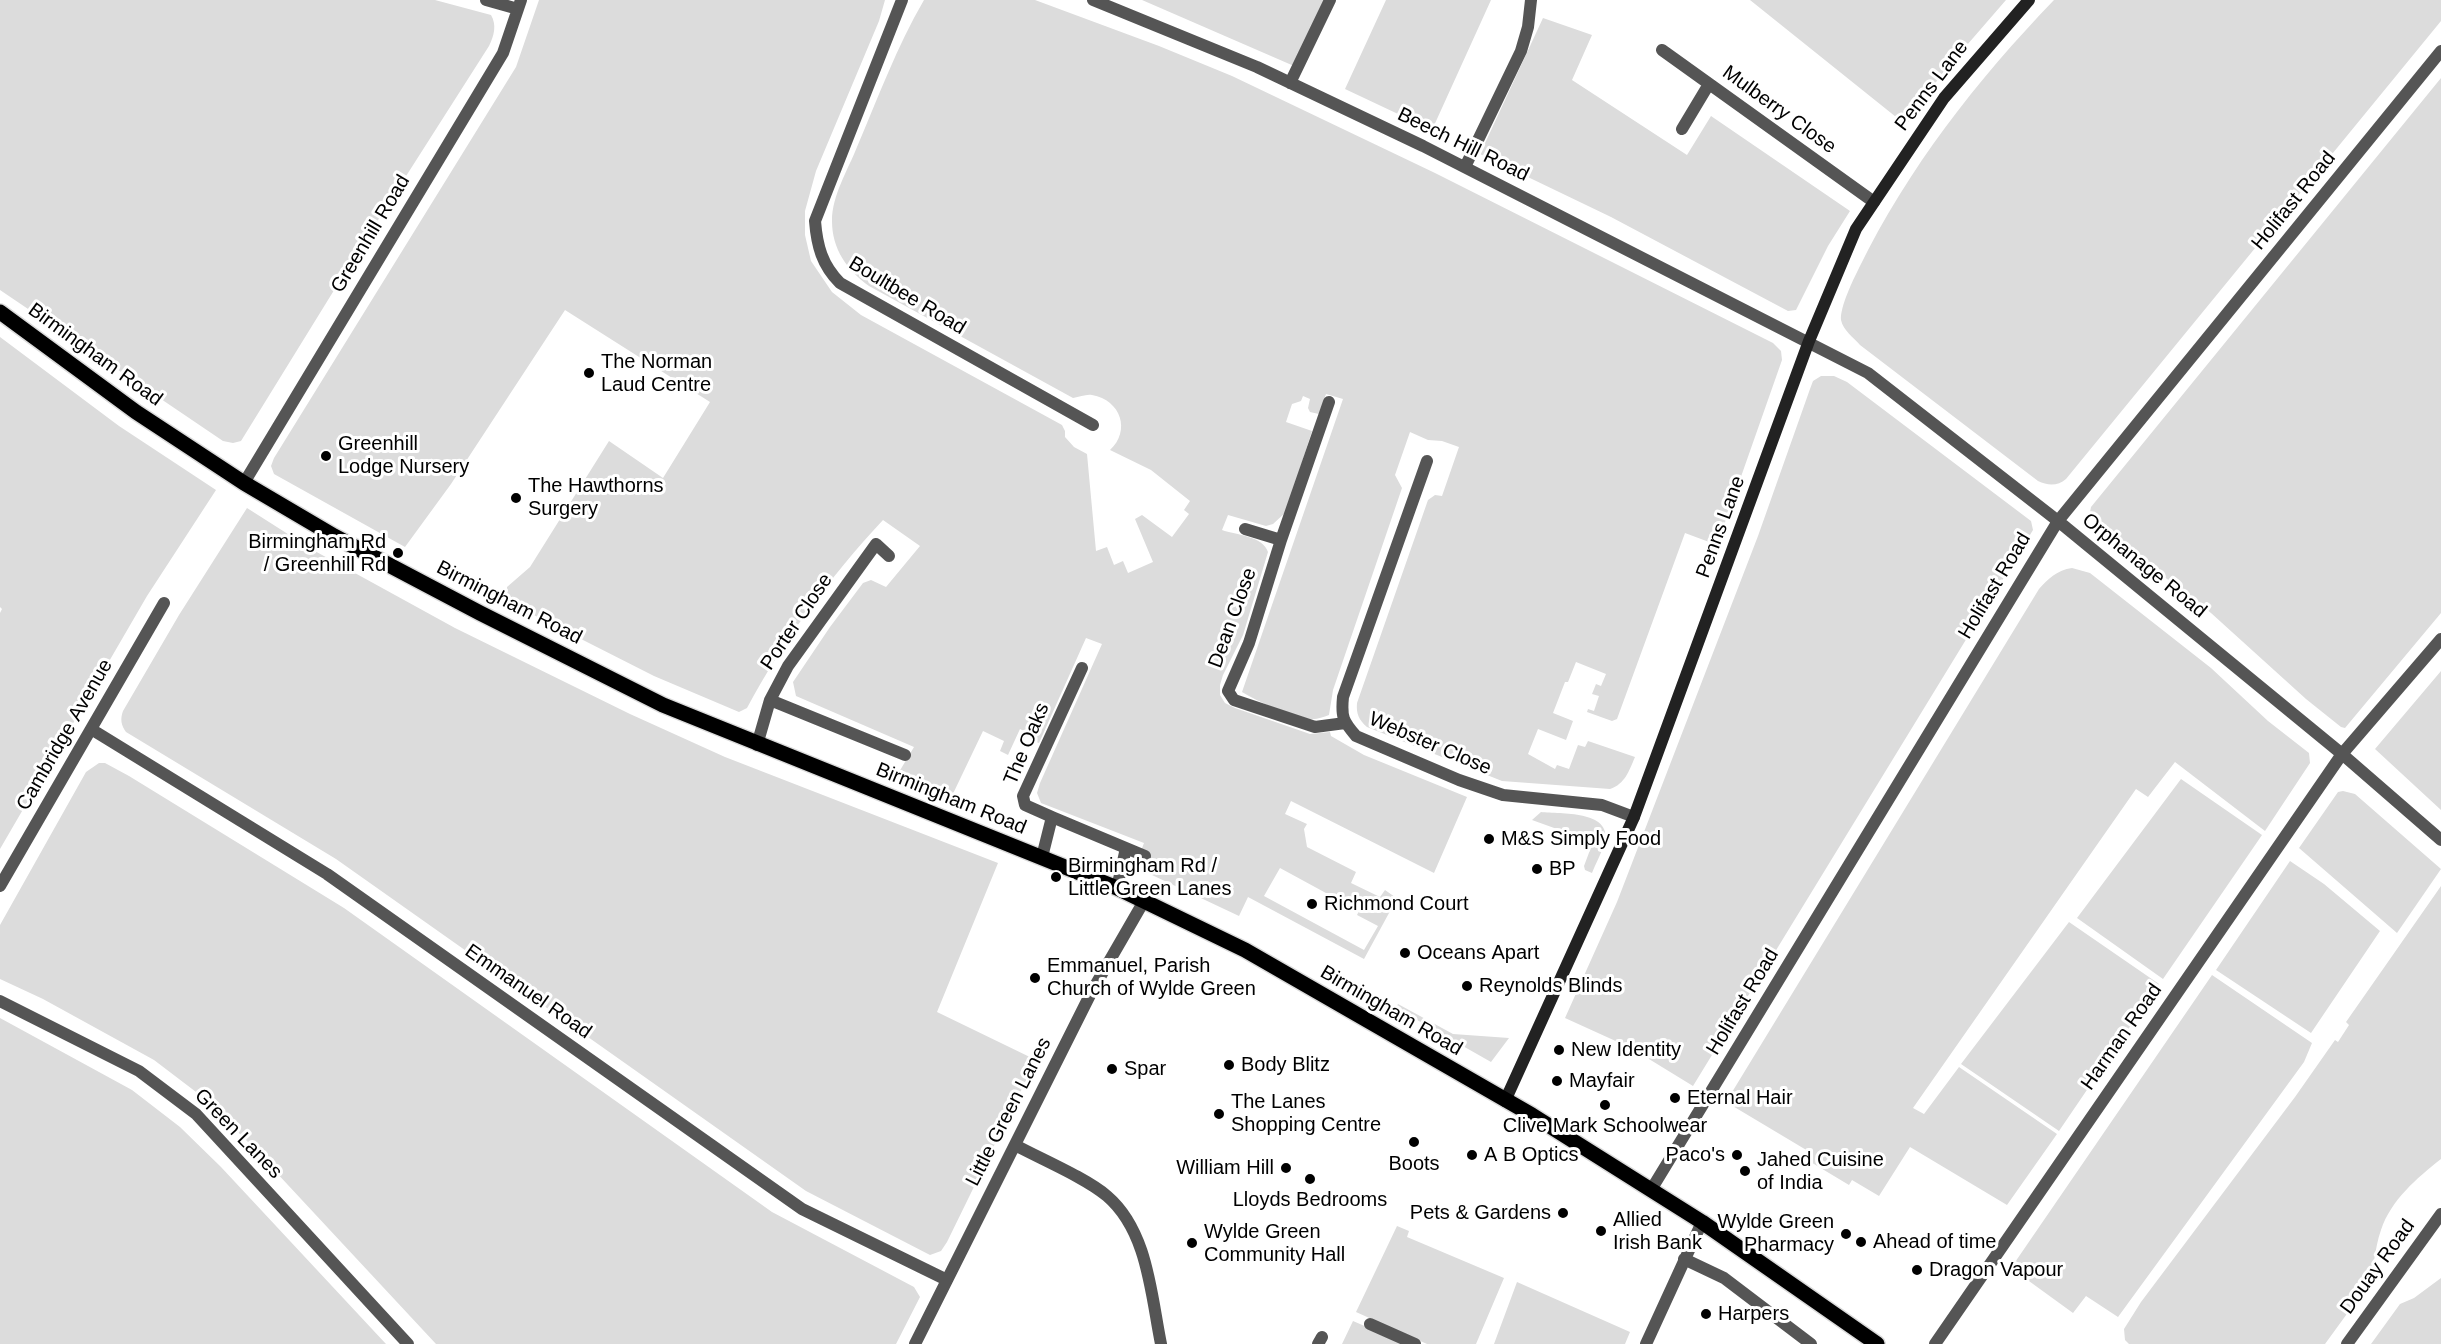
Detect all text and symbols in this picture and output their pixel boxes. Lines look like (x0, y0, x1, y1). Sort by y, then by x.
street label: Penns Lane (1890, 36, 1974, 136)
street label: Mulberry Close (1718, 61, 1840, 159)
street label: Beech Hill Road (1393, 103, 1533, 187)
street label: Holifast Road (2247, 147, 2341, 255)
street label: Greenhill Road (326, 171, 416, 297)
street label: Boultbee Road (844, 252, 970, 340)
street label: Birmingham Road (23, 298, 167, 412)
place label: The Norman Laud Centre (601, 350, 712, 397)
marker: The Norman Laud Centre (582, 366, 596, 380)
place label: Greenhill Lodge Nursery (338, 432, 469, 479)
marker: Greenhill Lodge Nursery (319, 449, 333, 463)
street label: Penns Lane (1691, 473, 1751, 581)
place label: The Hawthorns Surgery (528, 474, 664, 521)
marker: The Hawthorns Surgery (509, 491, 523, 505)
street label: Orphanage Road (2077, 508, 2211, 624)
street label: Holifast Road (1954, 528, 2036, 644)
place label: Birmingham Rd / Greenhill Rd (248, 530, 386, 577)
marker: Birmingham Rd / Greenhill Rd (391, 546, 405, 560)
street label: Birmingham Road (432, 556, 586, 650)
street label: Dean Close (1204, 565, 1262, 671)
street label: Porter Close (756, 569, 838, 675)
street label: Cambridge Avenue (12, 655, 118, 815)
street label: The Oaks (999, 699, 1055, 789)
street label: Webster Close (1365, 707, 1495, 781)
street label: Birmingham Road (872, 758, 1030, 840)
place label: M&S Simply Food (1501, 827, 1661, 851)
marker: M&S Simply Food (1482, 832, 1496, 846)
place label: Birmingham Rd / Little Green Lanes (1068, 854, 1231, 901)
place label: BP (1549, 857, 1576, 881)
marker: BP (1530, 862, 1544, 876)
marker: Birmingham Rd / Little Green Lanes (1049, 870, 1063, 884)
place label: Richmond Court (1324, 892, 1469, 916)
marker: Richmond Court (1305, 897, 1319, 911)
street label: Emmanuel Road (460, 939, 596, 1045)
place label: Oceans Apart (1417, 941, 1539, 965)
street label: Holifast Road (1702, 944, 1784, 1060)
marker: Oceans Apart (1398, 946, 1412, 960)
place label: Emmanuel, Parish Church of Wylde Green (1047, 954, 1256, 1001)
street label: Birmingham Road (1316, 961, 1466, 1061)
marker: Emmanuel, Parish Church of Wylde Green (1028, 971, 1042, 985)
place label: Reynolds Blinds (1479, 974, 1622, 998)
marker: Reynolds Blinds (1460, 979, 1474, 993)
street label: Harman Road (2076, 979, 2168, 1095)
street label: Little Green Lanes (961, 1034, 1057, 1190)
place label: New Identity (1571, 1038, 1681, 1062)
marker: New Identity (1552, 1043, 1566, 1057)
place label: Body Blitz (1241, 1053, 1330, 1077)
place label: Spar (1124, 1057, 1166, 1081)
marker: Body Blitz (1222, 1058, 1236, 1072)
marker: Spar (1105, 1062, 1119, 1076)
place label: Mayfair (1569, 1069, 1635, 1093)
marker: Mayfair (1550, 1074, 1564, 1088)
street label: Green Lanes (189, 1084, 287, 1184)
place label: Eternal Hair (1687, 1086, 1793, 1110)
place label: The Lanes Shopping Centre (1231, 1090, 1381, 1137)
marker: Eternal Hair (1668, 1091, 1682, 1105)
marker: Clive Mark Schoolwear (1598, 1098, 1612, 1112)
marker: The Lanes Shopping Centre (1212, 1107, 1226, 1121)
place label: Clive Mark Schoolwear (1503, 1114, 1707, 1138)
marker: Boots (1407, 1135, 1421, 1149)
place label: A B Optics (1484, 1143, 1578, 1167)
place label: Paco's (1666, 1143, 1725, 1167)
marker: A B Optics (1465, 1148, 1479, 1162)
marker: Paco's (1730, 1148, 1744, 1162)
place label: Jahed Cuisine of India (1757, 1148, 1884, 1195)
place label: Boots (1388, 1152, 1440, 1176)
place label: William Hill (1176, 1156, 1274, 1180)
marker: William Hill (1279, 1161, 1293, 1175)
marker: Jahed Cuisine of India (1738, 1164, 1752, 1178)
marker: Lloyds Bedrooms (1303, 1172, 1317, 1186)
place label: Lloyds Bedrooms (1233, 1188, 1387, 1212)
place label: Pets & Gardens (1410, 1201, 1551, 1225)
marker: Pets & Gardens (1556, 1206, 1570, 1220)
place label: Allied Irish Bank (1613, 1208, 1702, 1255)
place label: Wylde Green Pharmacy (1717, 1210, 1834, 1257)
street label: Douay Road (2336, 1215, 2420, 1319)
place label: Wylde Green Community Hall (1204, 1220, 1345, 1267)
marker: Allied Irish Bank (1594, 1224, 1608, 1238)
marker: Wylde Green Pharmacy (1839, 1227, 1853, 1241)
place label: Ahead of time (1873, 1230, 1996, 1254)
marker: Ahead of time (1854, 1235, 1868, 1249)
marker: Wylde Green Community Hall (1185, 1236, 1199, 1250)
place label: Dragon Vapour (1929, 1258, 2063, 1282)
marker: Dragon Vapour (1910, 1263, 1924, 1277)
place label: Harpers (1718, 1302, 1789, 1326)
marker: Harpers (1699, 1307, 1713, 1321)

